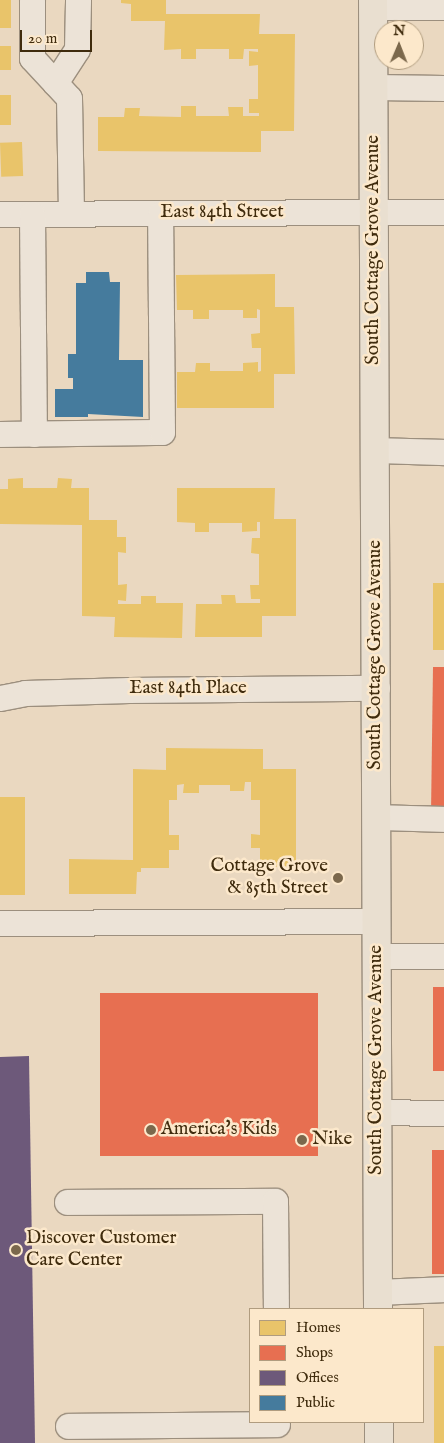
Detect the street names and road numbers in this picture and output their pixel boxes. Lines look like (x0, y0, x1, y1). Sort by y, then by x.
street label: South Cottage Grove Avenue (363, 135, 385, 365)
street label: East 84th Street (160, 202, 284, 224)
street label: South Cottage Grove Avenue (365, 540, 387, 770)
street label: East 84th Place (129, 678, 247, 700)
street label: South Cottage Grove Avenue (366, 945, 388, 1175)

